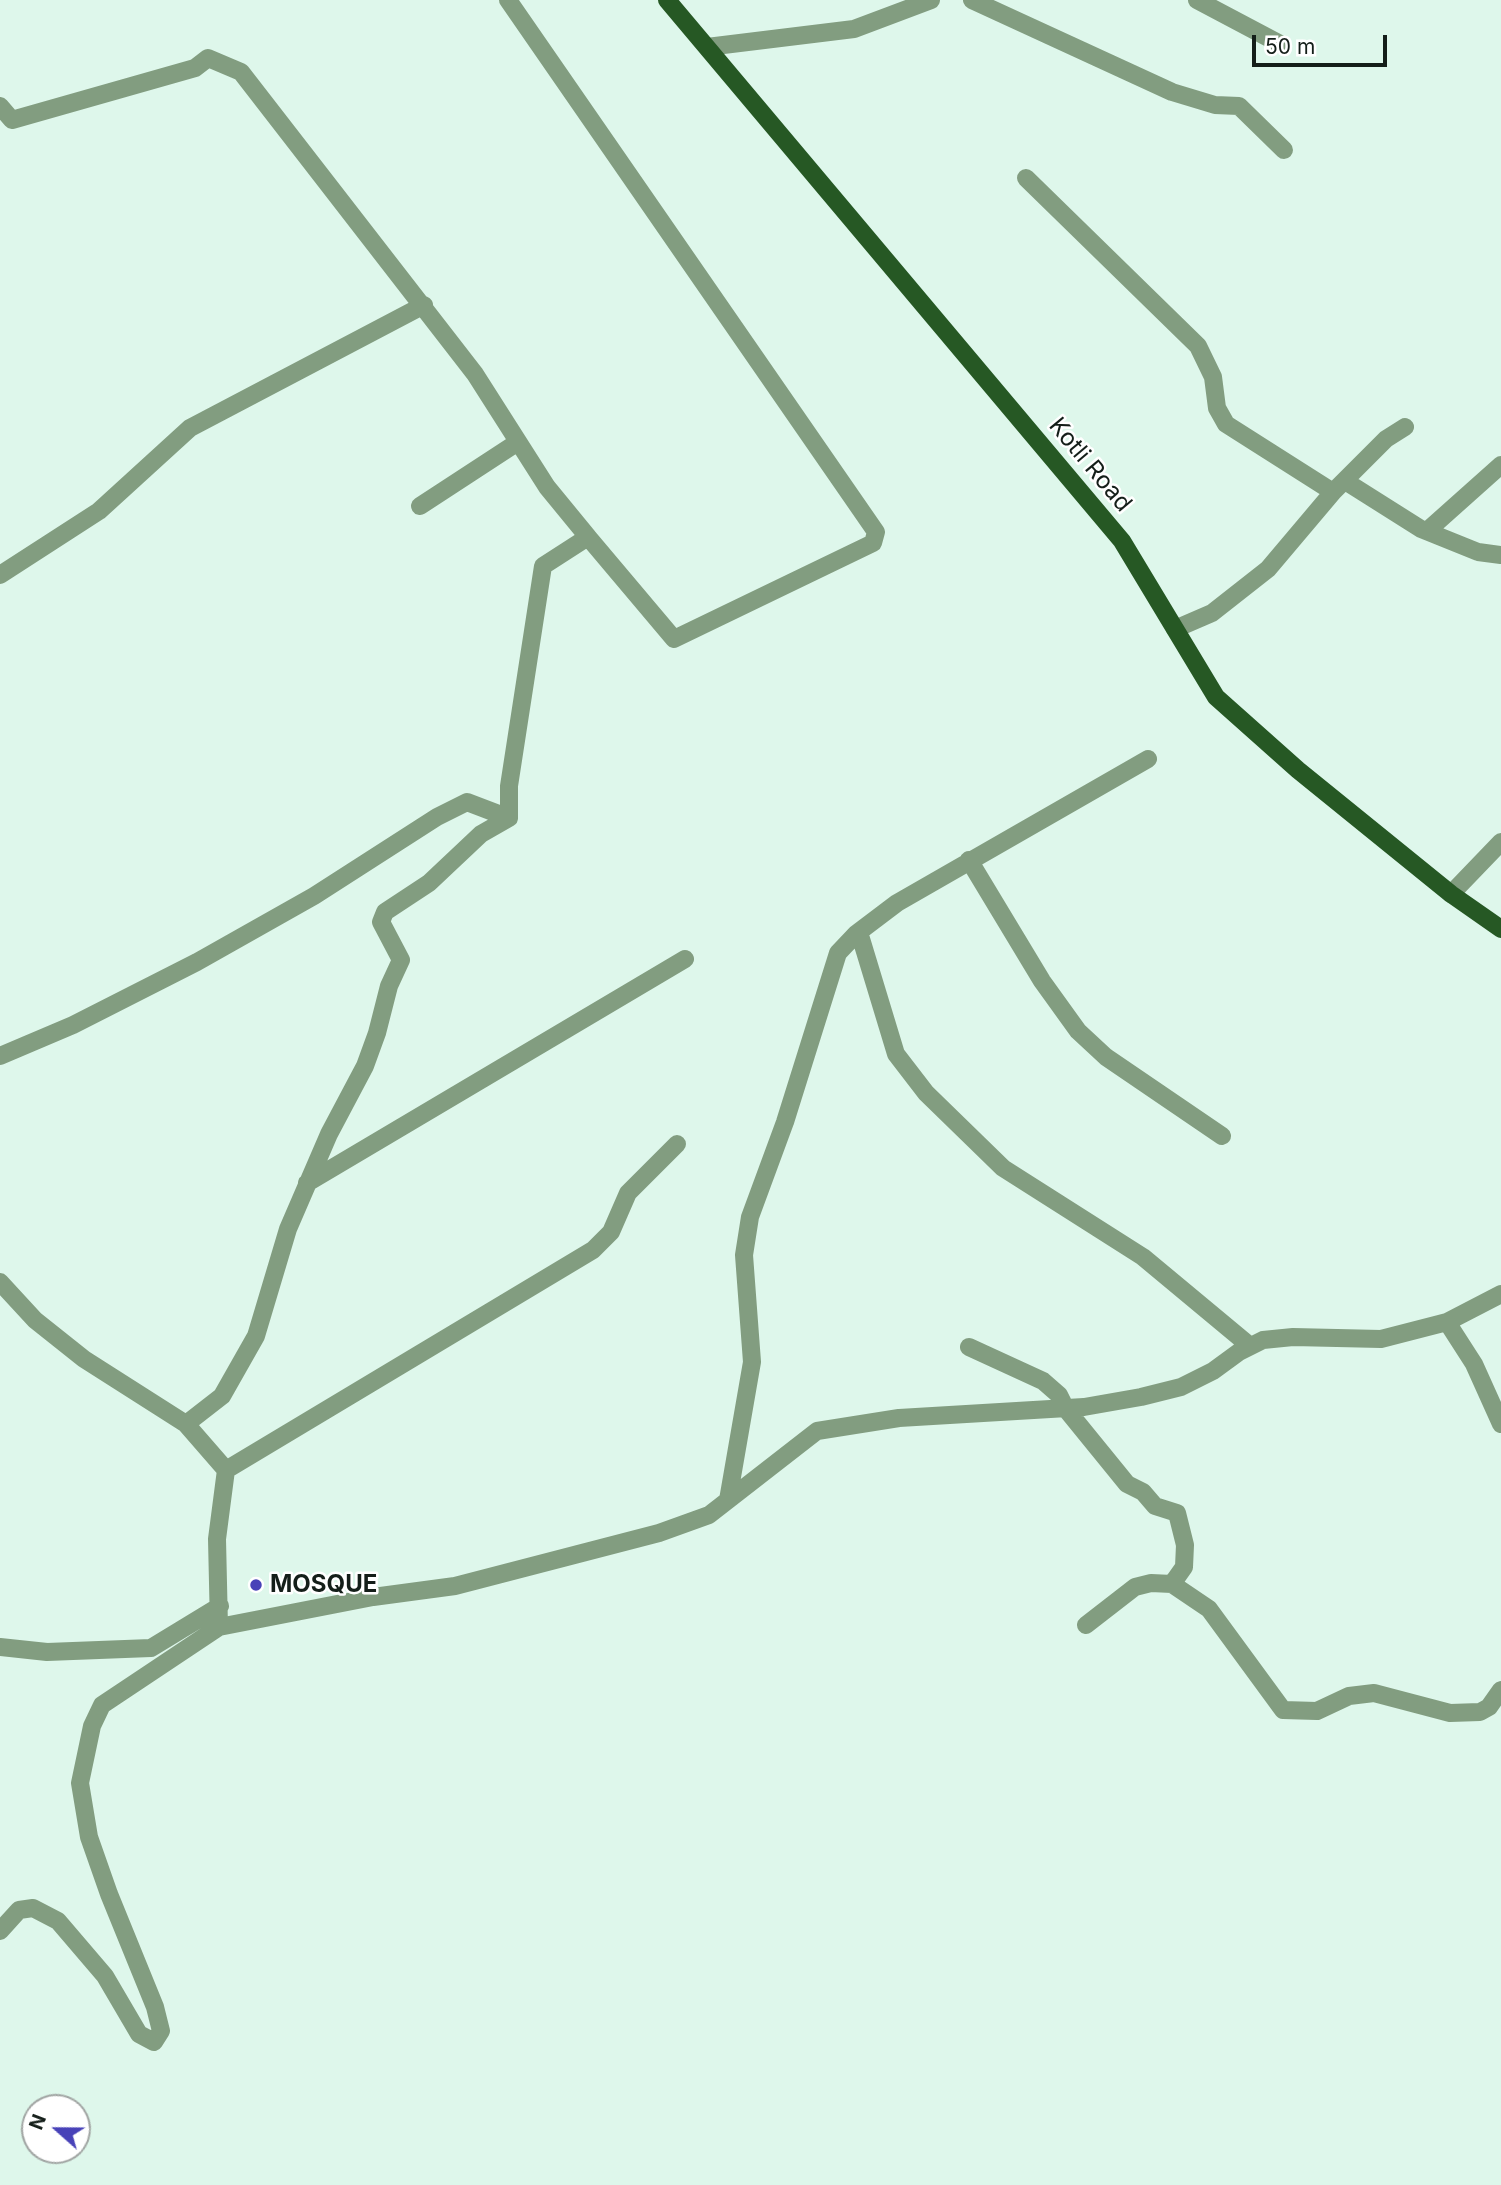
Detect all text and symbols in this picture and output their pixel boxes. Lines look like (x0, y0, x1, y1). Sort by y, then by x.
scale bar (1256, 21, 1391, 65)
text: 50 m (1265, 34, 1315, 59)
street label: Kotli Road (1042, 412, 1138, 518)
place label: MOSQUE (270, 1571, 377, 1599)
marker: MOSQUE (248, 1577, 264, 1593)
north arrow (21, 2094, 91, 2164)
text: N (24, 2111, 51, 2133)

